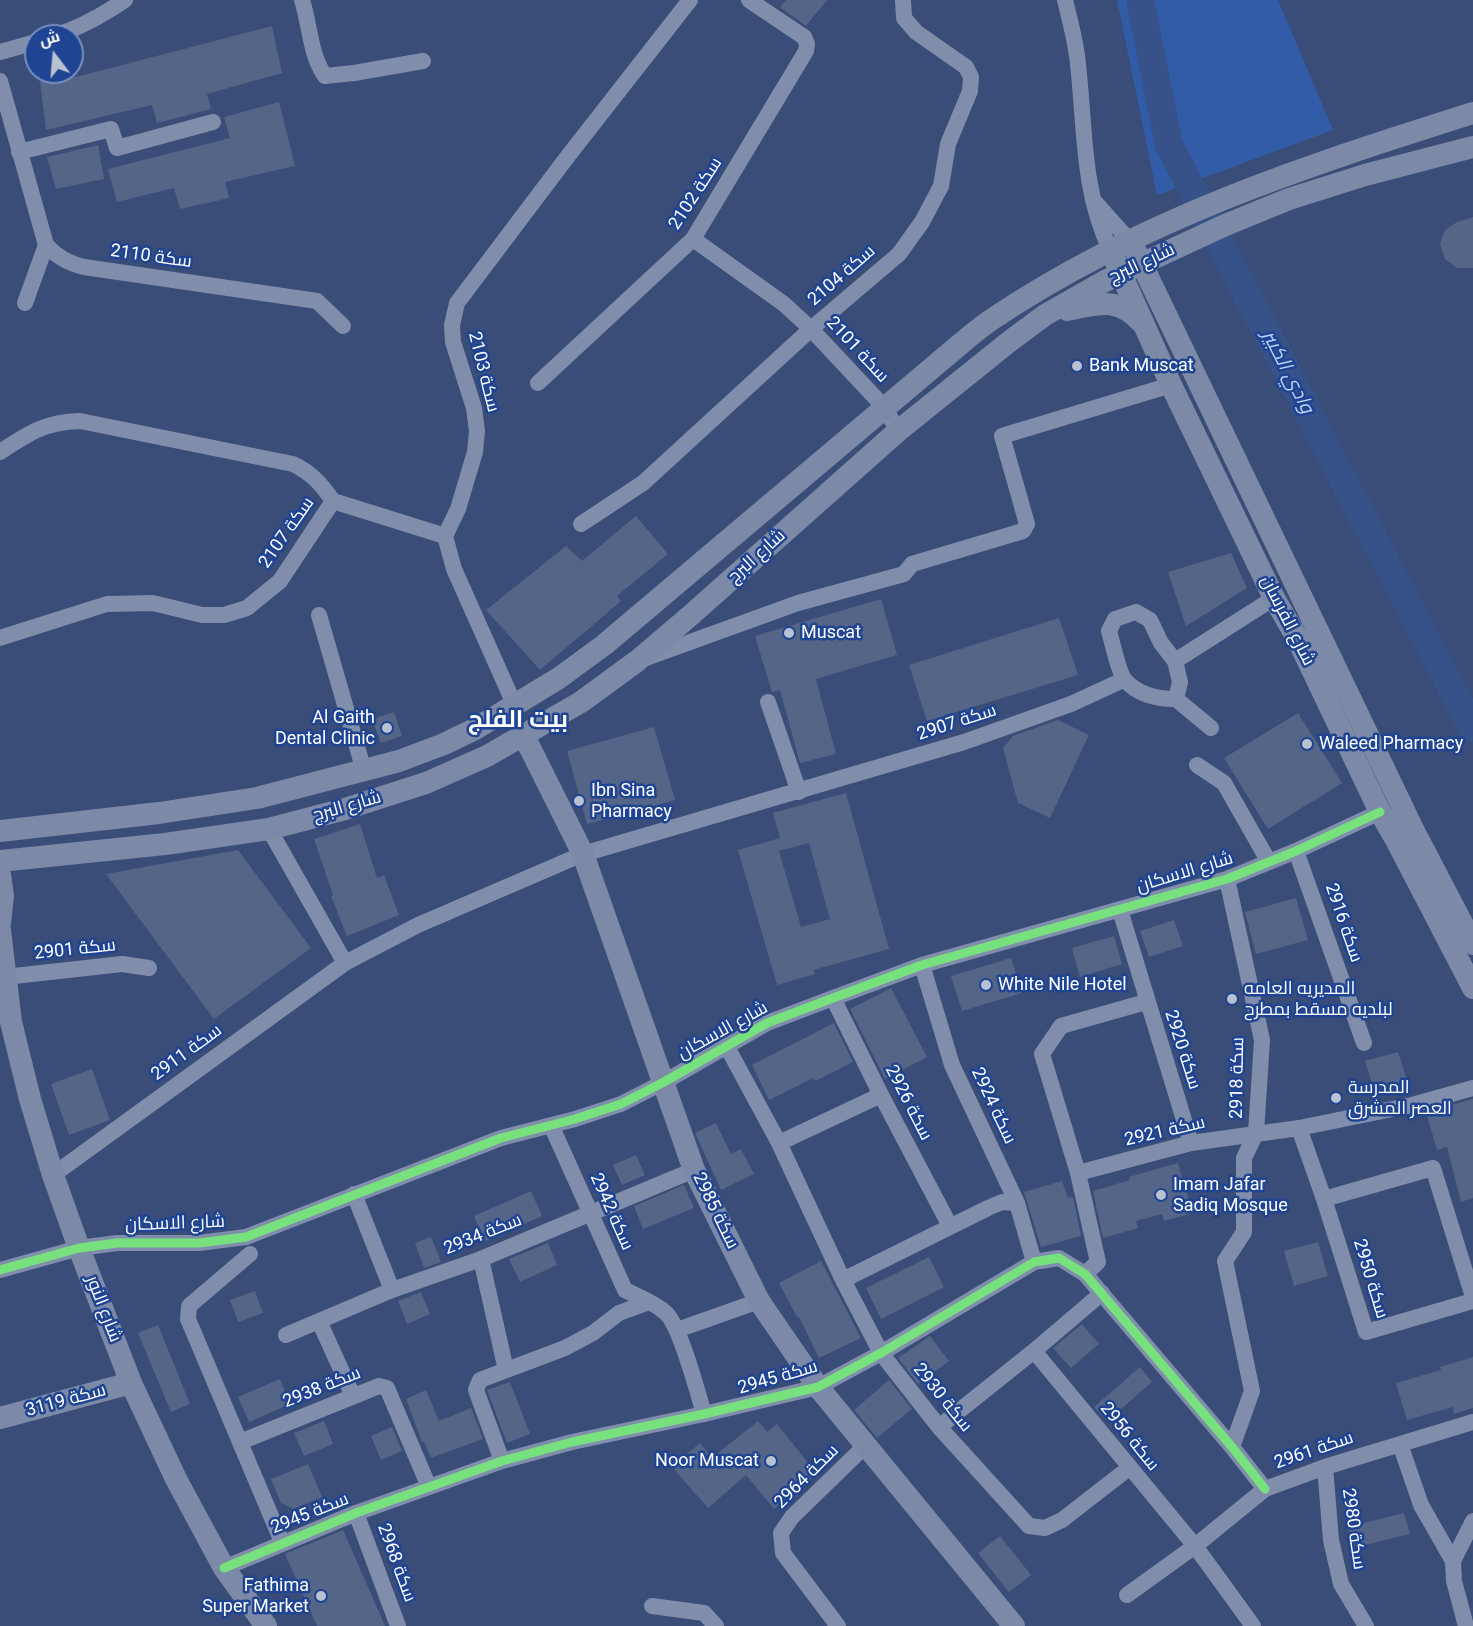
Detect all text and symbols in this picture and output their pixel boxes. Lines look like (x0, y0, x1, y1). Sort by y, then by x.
north arrow (24, 24, 84, 84)
text: ش (37, 26, 62, 50)
street label: سكة 2102 (665, 154, 727, 234)
street label: شارع البرج (1106, 239, 1178, 289)
street label: سكة 2110 (109, 241, 193, 273)
street label: سكة 2104 (804, 241, 880, 311)
street label: سكة 2101 (821, 313, 893, 387)
water label: وادي الكبير (1256, 326, 1318, 418)
street label: سكة 2103 (463, 330, 503, 414)
place label: Bank Muscat (1089, 355, 1194, 377)
marker: Bank Muscat (1070, 359, 1084, 373)
street label: سكة 2107 (255, 493, 319, 573)
street label: شارع البرج (724, 525, 790, 589)
street label: شارع الفرسان (1255, 572, 1319, 670)
place label: Muscat (801, 622, 861, 644)
marker: Muscat (782, 626, 796, 640)
street label: سكة 2907 (915, 700, 999, 746)
place label: Al Gaith Dental Clinic (275, 707, 375, 750)
district label: بيت الفلج (468, 707, 568, 735)
marker: Al Gaith Dental Clinic (380, 721, 394, 735)
place label: Waleed Pharmacy (1319, 733, 1463, 755)
marker: Waleed Pharmacy (1300, 737, 1314, 751)
place label: Ibn Sina Pharmacy (591, 780, 672, 822)
street label: شارع البرج (310, 787, 384, 827)
marker: Ibn Sina Pharmacy (572, 794, 586, 808)
street label: شارع الاسكان (1134, 848, 1236, 898)
street label: سكة 2916 (1319, 881, 1367, 965)
street label: سكة 2901 (33, 935, 117, 965)
place label: White Nile Hotel (998, 974, 1127, 996)
marker: White Nile Hotel (979, 978, 993, 992)
place label: المديريه العامه لبلديه مسقط بمطرح (1244, 978, 1393, 1020)
marker: المديريه العامه لبلديه مسقط بمطرح (1225, 992, 1239, 1006)
street label: شارع الاسكان (674, 997, 772, 1065)
street label: سكة 2920 (1159, 1008, 1205, 1092)
street label: سكة 2911 (147, 1020, 227, 1086)
street label: سكة 2918 (1226, 1037, 1250, 1119)
street label: سكة 2926 (880, 1062, 936, 1144)
street label: سكة 2924 (966, 1064, 1020, 1148)
place label: المدرسة العصر المشرق (1348, 1077, 1452, 1120)
marker: المدرسة العصر المشرق (1329, 1091, 1343, 1105)
street label: سكة 2921 (1123, 1112, 1207, 1152)
street label: سكة 2985 (687, 1169, 743, 1253)
street label: سكة 2942 (584, 1170, 638, 1254)
place label: Imam Jafar Sadiq Mosque (1173, 1174, 1288, 1216)
marker: Imam Jafar Sadiq Mosque (1154, 1188, 1168, 1202)
street label: سكة 2934 (441, 1210, 525, 1260)
street label: شارع الاسكان (125, 1211, 225, 1237)
street label: سكة 2950 (1348, 1237, 1392, 1321)
street label: شارع النور (80, 1273, 126, 1345)
street label: سكة 2945 (736, 1356, 820, 1400)
street label: سكة 2930 (908, 1359, 976, 1437)
street label: سكة 2938 (280, 1363, 364, 1413)
street label: سكة 3119 (24, 1380, 108, 1422)
street label: سكة 2956 (1095, 1398, 1163, 1476)
street label: سكة 2961 (1272, 1427, 1356, 1475)
street label: سكة 2964 (770, 1440, 844, 1514)
place label: Noor Muscat (655, 1450, 759, 1472)
marker: Noor Muscat (764, 1454, 778, 1468)
street label: سكة 2980 (1337, 1487, 1369, 1571)
street label: سكة 2945 (268, 1489, 352, 1539)
street label: سكة 2968 (372, 1521, 420, 1605)
place label: Fathima Super Market (202, 1575, 309, 1618)
marker: Fathima Super Market (314, 1589, 328, 1603)

